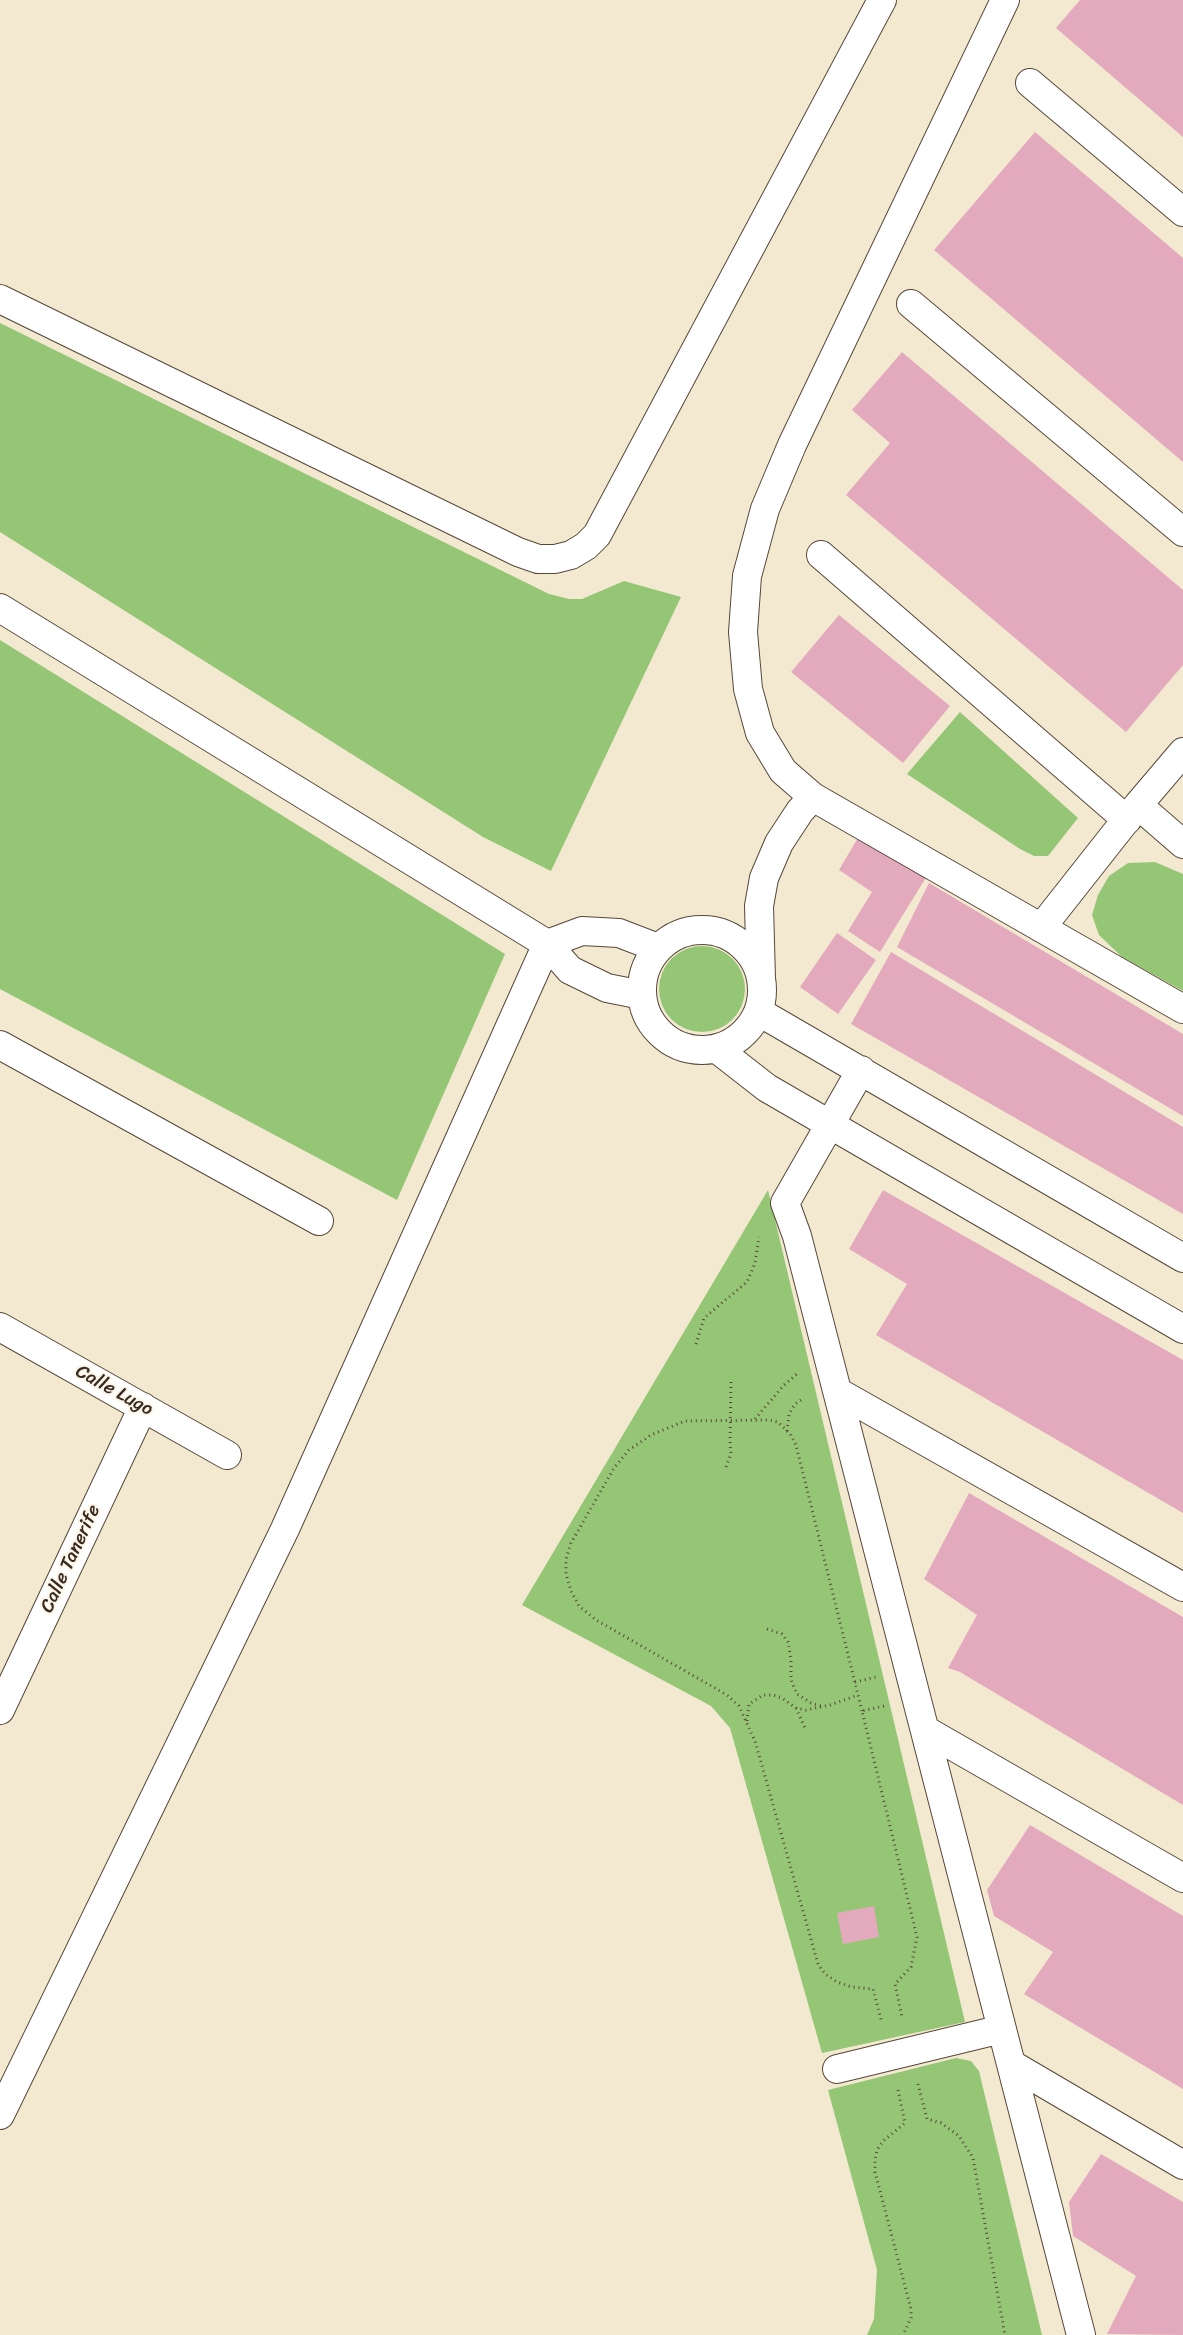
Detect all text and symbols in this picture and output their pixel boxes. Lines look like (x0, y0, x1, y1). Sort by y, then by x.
street label: Calle Lugo (71, 1360, 157, 1422)
street label: Calle Tanerife (36, 1501, 106, 1617)

